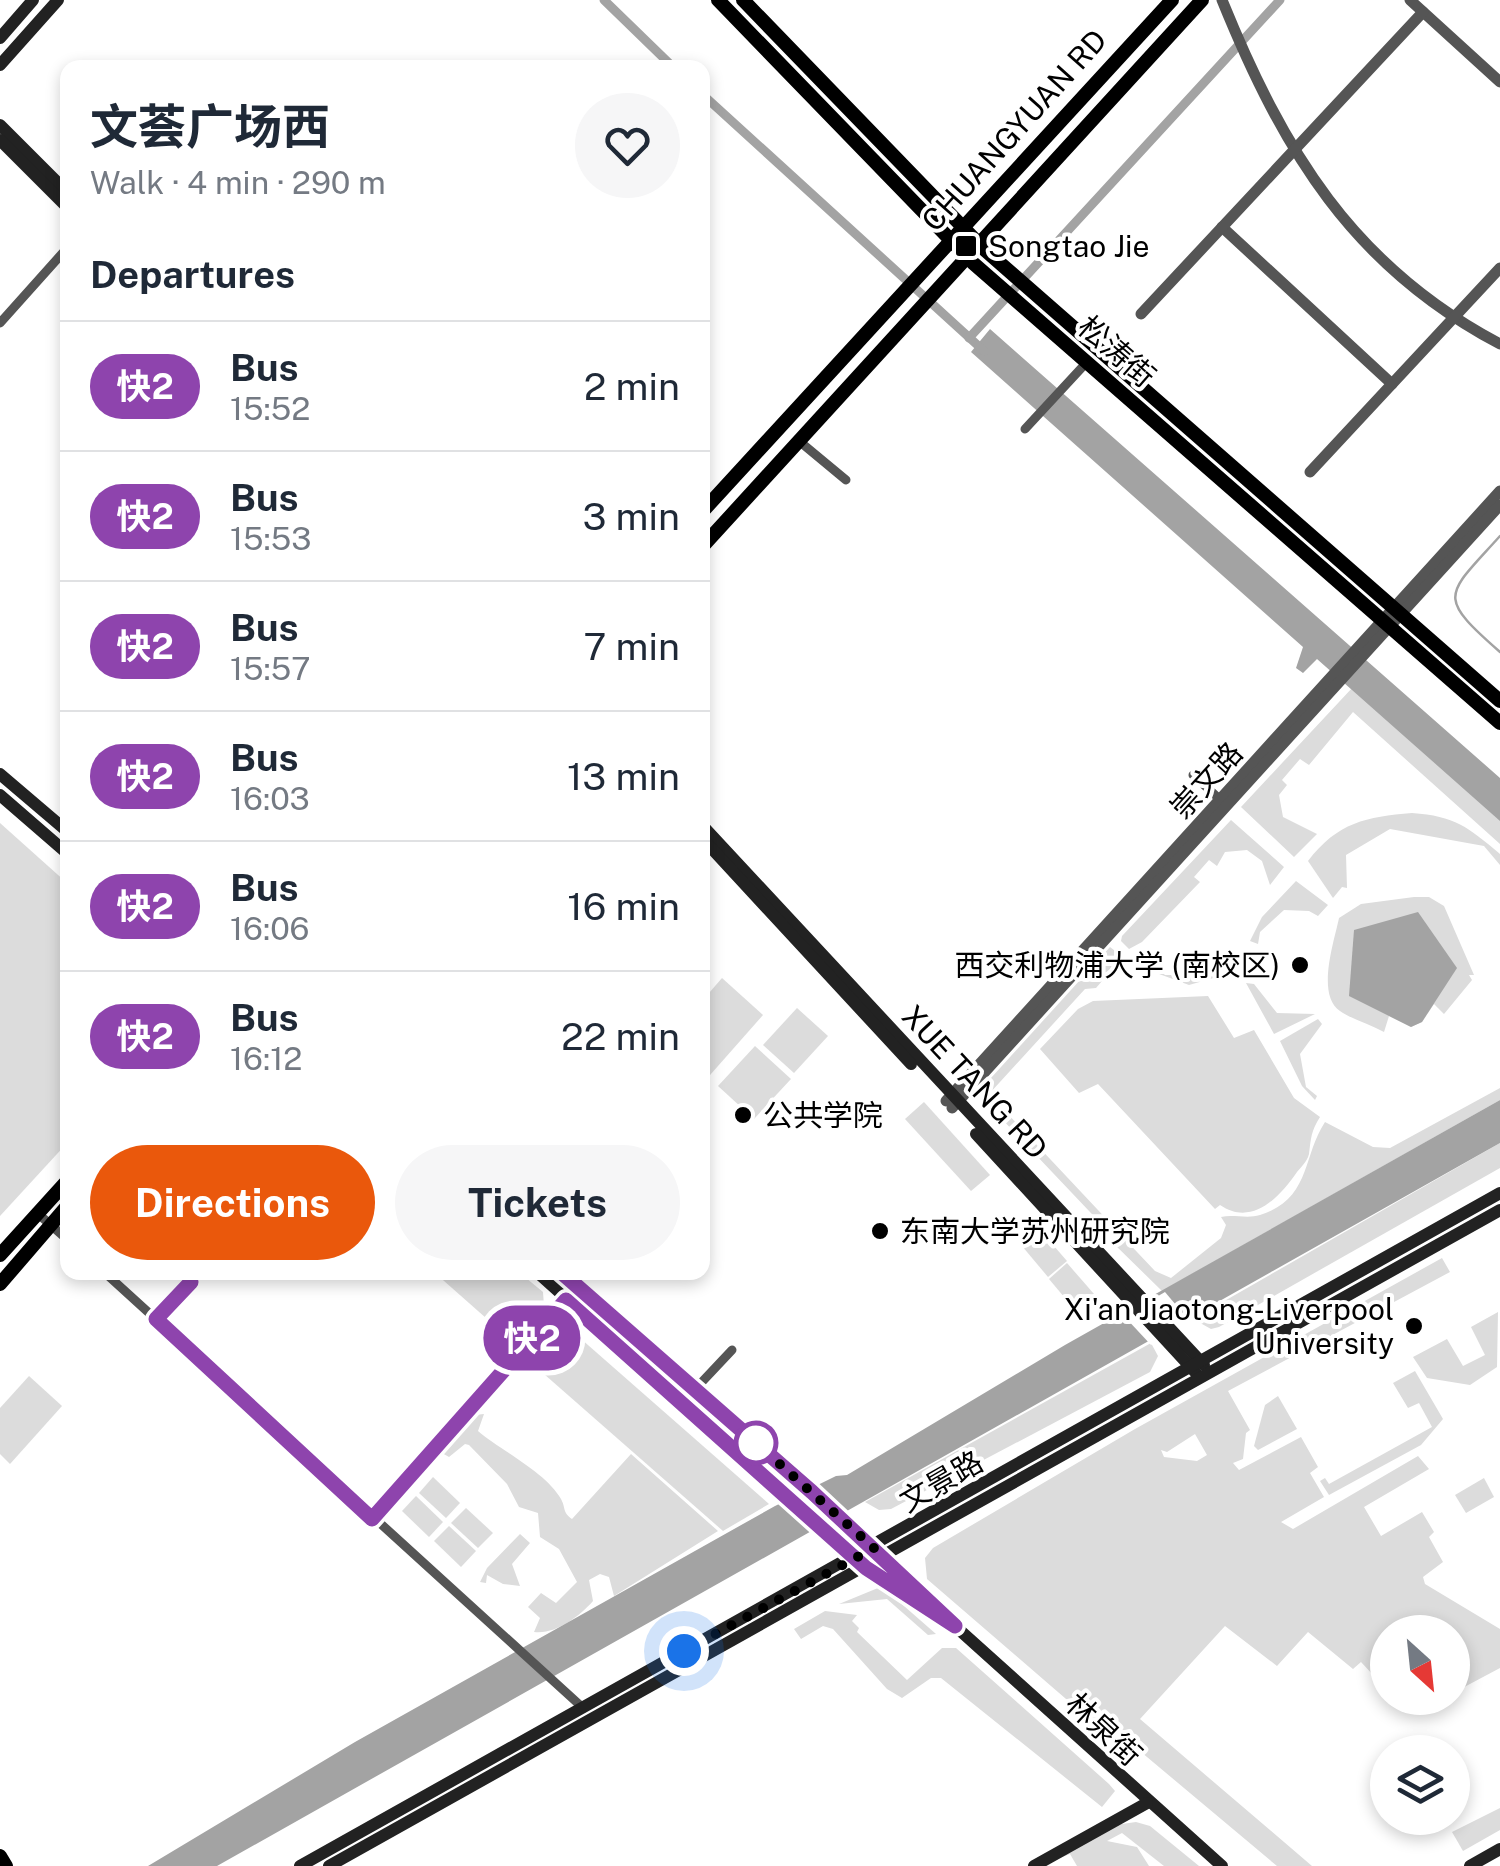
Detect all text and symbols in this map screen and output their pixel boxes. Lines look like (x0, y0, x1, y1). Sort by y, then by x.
street label: CHUANGYUAN RD (914, 22, 1114, 238)
button: heart (575, 93, 680, 198)
text: 文荟广场西 (90, 98, 330, 155)
text: Walk · 4 min · 290 m (90, 164, 386, 201)
place label: Songtao Jie (988, 228, 1149, 264)
marker: Songtao Jie (953, 233, 979, 259)
text: Departures (90, 252, 295, 297)
street label: 松涛街 (1071, 308, 1163, 394)
text: Bus (230, 345, 299, 390)
text: 2 min (584, 364, 680, 409)
text: 快2 (116, 366, 174, 407)
text: 15:52 (230, 390, 310, 427)
text: Bus (230, 475, 299, 520)
text: 3 min (582, 494, 680, 539)
text: 快2 (116, 496, 174, 537)
text: 15:53 (230, 520, 311, 557)
text: Bus (230, 605, 299, 650)
text: 7 min (583, 624, 680, 669)
text: 快2 (116, 626, 174, 667)
text: 15:57 (230, 650, 310, 687)
text: Bus (230, 735, 299, 780)
street label: 崇文路 (1163, 735, 1249, 825)
text: 13 min (567, 754, 680, 799)
text: 快2 (116, 756, 174, 797)
text: 16:03 (230, 780, 310, 817)
text: Bus (230, 865, 299, 910)
text: 16 min (567, 884, 680, 929)
text: 快2 (116, 886, 174, 927)
text: 16:06 (230, 910, 309, 947)
place label: 西交利物浦大学 (南校区) (954, 947, 1280, 983)
marker: 西交利物浦大学 (南校区) (1289, 954, 1311, 976)
text: Bus (230, 995, 299, 1040)
street label: XUE TANG RD (895, 998, 1055, 1166)
text: 22 min (561, 1014, 680, 1059)
text: 快2 (116, 1016, 174, 1057)
text: 16:12 (230, 1040, 302, 1077)
place label: 公共学院 (763, 1097, 883, 1133)
marker: 公共学院 (732, 1104, 754, 1126)
button: Directions (90, 1145, 375, 1260)
button: Tickets (395, 1145, 680, 1260)
place label: 东南大学苏州研究院 (900, 1213, 1170, 1249)
marker: 东南大学苏州研究院 (869, 1220, 891, 1242)
place label: Xi'an Jiaotong-Liverpool University (1064, 1291, 1394, 1361)
line badge: 快2 (487, 1306, 577, 1370)
marker: Xi'an Jiaotong-Liverpool University (1403, 1315, 1425, 1337)
text: 快2 (503, 1318, 561, 1359)
unlabelled marker (735, 1422, 777, 1464)
street label: 文景路 (893, 1443, 989, 1519)
north arrow (1370, 1615, 1470, 1715)
map controls (1370, 1615, 1470, 1835)
your location (659, 1626, 709, 1676)
street label: 林泉街 (1059, 1685, 1149, 1773)
button: layers (1370, 1735, 1470, 1835)

